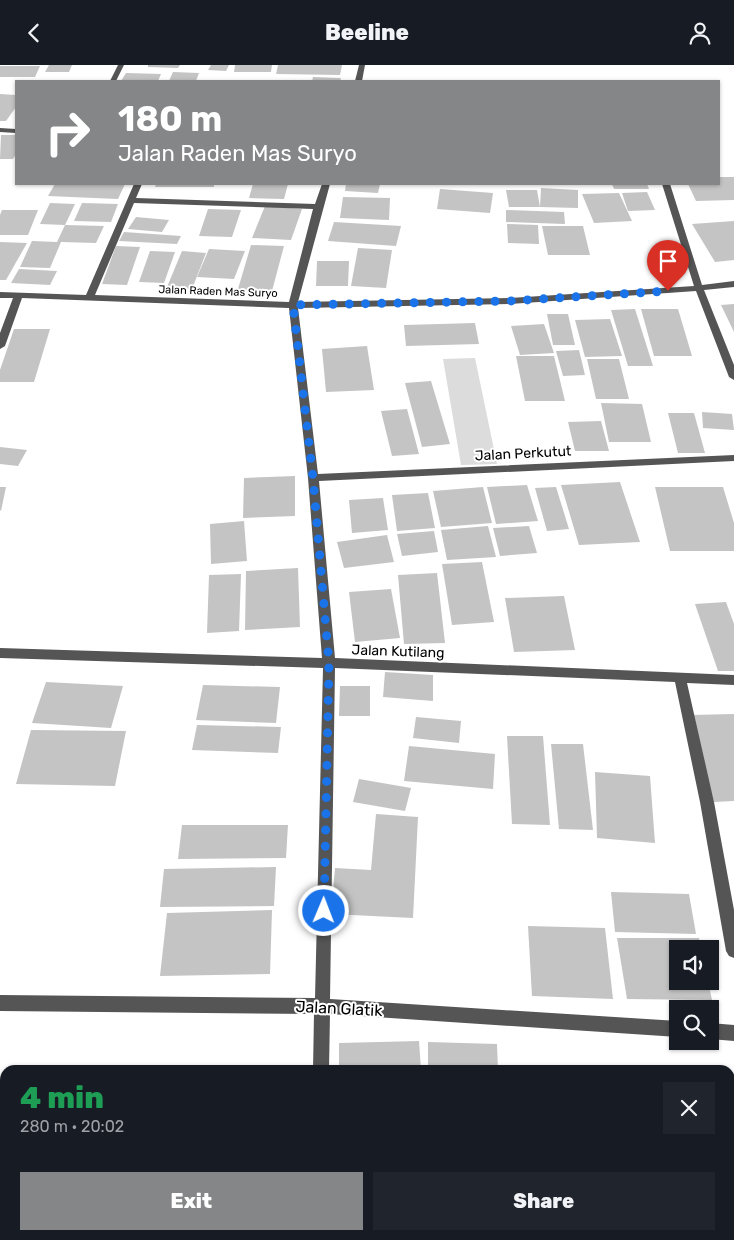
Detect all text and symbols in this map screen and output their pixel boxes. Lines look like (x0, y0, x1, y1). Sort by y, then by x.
icon: back (20, 19, 48, 47)
text: Beeline (325, 19, 409, 46)
icon: person (686, 19, 714, 47)
text: 180 m (118, 98, 222, 140)
icon: right (35, 100, 100, 165)
text: Jalan Raden Mas Suryo (118, 140, 357, 167)
pin (647, 240, 689, 291)
icon: arrive (654, 247, 682, 275)
street label: Jalan Raden Mas Suryo (158, 283, 278, 300)
street label: Jalan Perkutut (474, 442, 572, 465)
street label: Jalan Kutilang (351, 641, 445, 662)
position arrow (297, 884, 349, 936)
map controls (669, 940, 719, 1050)
button: sound (669, 940, 719, 990)
street label: Jalan Glatik (295, 997, 384, 1020)
button: search (669, 1000, 719, 1050)
text: 4 min (20, 1080, 104, 1116)
button: close (663, 1082, 715, 1134)
text: 280 m · 20:02 (20, 1117, 124, 1136)
button: Exit (20, 1172, 363, 1230)
button: Share (373, 1172, 715, 1230)

